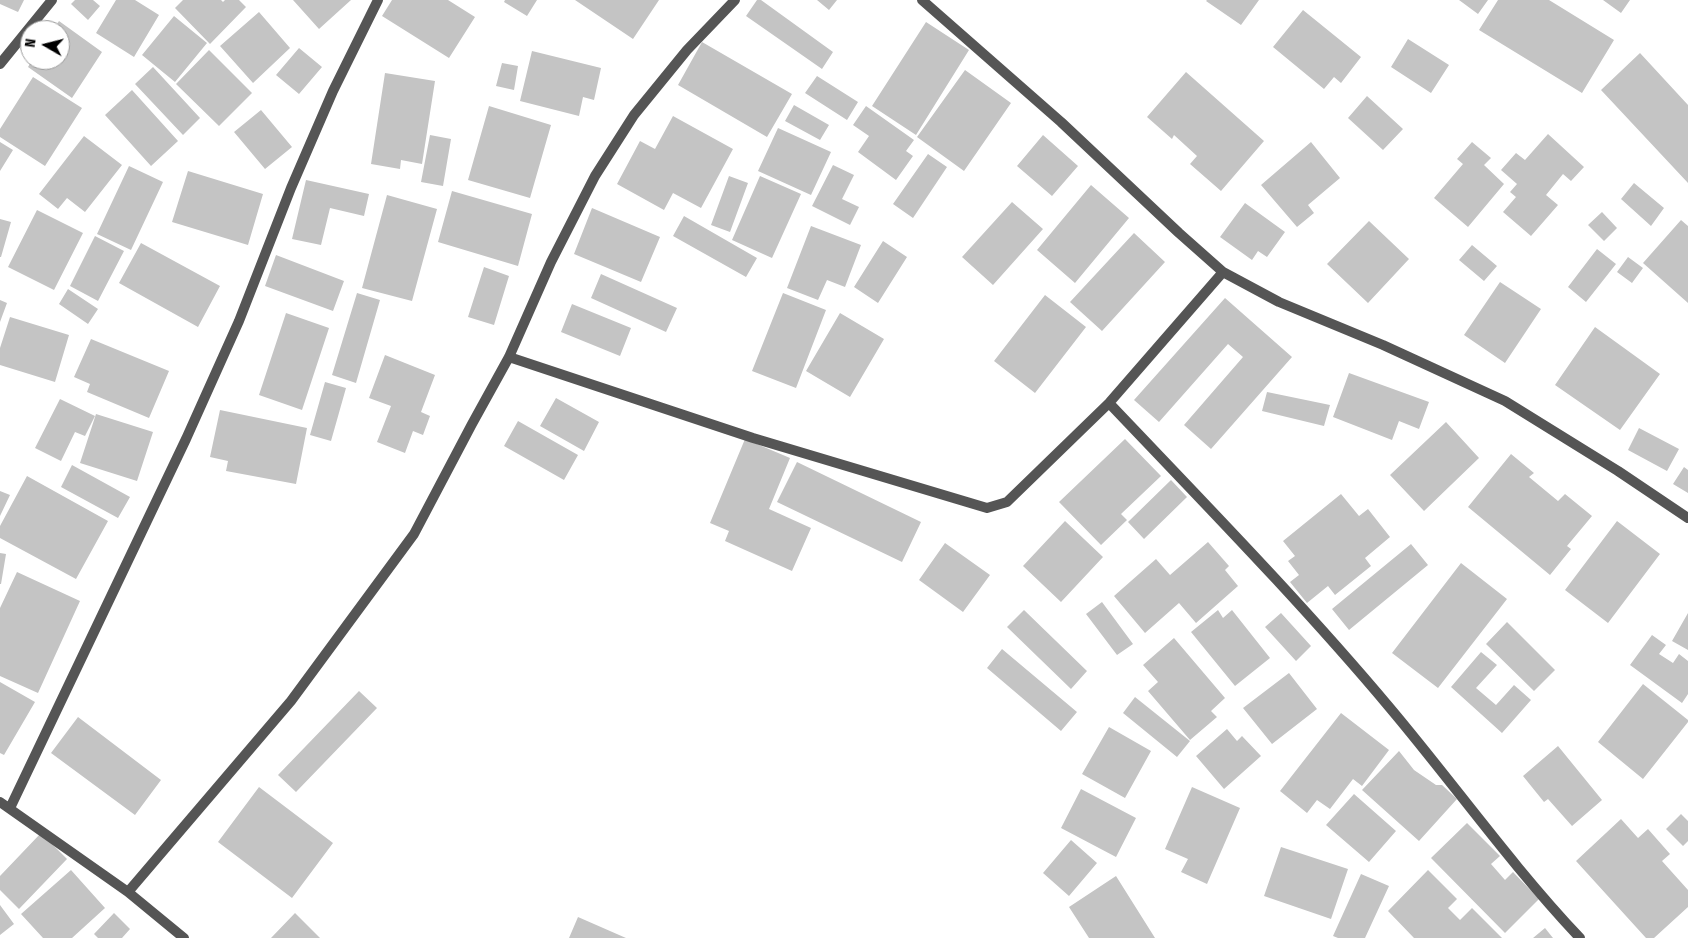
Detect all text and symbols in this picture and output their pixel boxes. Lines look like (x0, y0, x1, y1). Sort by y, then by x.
north arrow (20, 20, 70, 70)
text: N (22, 38, 40, 48)

